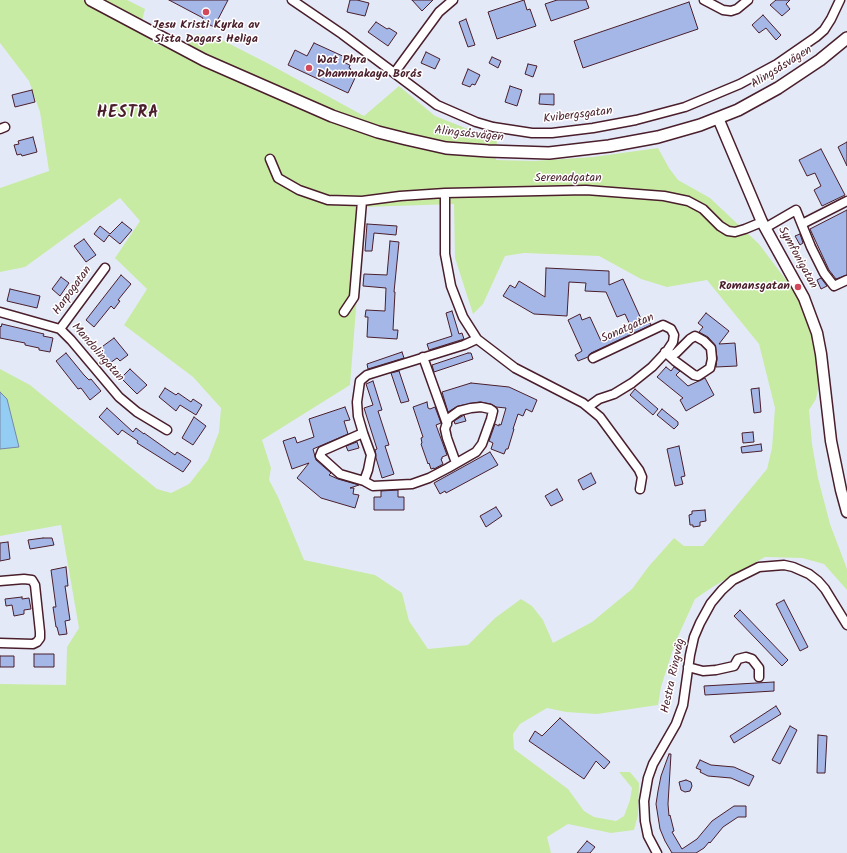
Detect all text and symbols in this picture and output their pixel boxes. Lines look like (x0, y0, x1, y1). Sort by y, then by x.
marker: Jesu Kristi Kyrka av Sista Dagars Heliga (201, 7, 211, 17)
place label: Jesu Kristi Kyrka av Sista Dagars Heliga (153, 19, 259, 47)
street label: Alingsåsvägen (749, 44, 815, 92)
place label: Wat Phra Dhammakaya Borås (317, 54, 422, 82)
marker: Wat Phra Dhammakaya Borås (304, 63, 314, 73)
district label: HESTRA (97, 104, 159, 124)
street label: Kvibergsgatan (543, 105, 613, 127)
street label: Alingsåsvägen (434, 124, 504, 146)
street label: Serenadgatan (534, 172, 602, 186)
street label: Symfonigatan (774, 224, 820, 292)
street label: Harpogatan (50, 264, 96, 318)
place label: Romansgatan (719, 280, 790, 294)
marker: Romansgatan (793, 282, 803, 292)
street label: Sonatgatan (599, 311, 657, 347)
street label: Mandolingatan (68, 321, 126, 385)
street label: Hestra Ringväg (659, 637, 689, 715)

